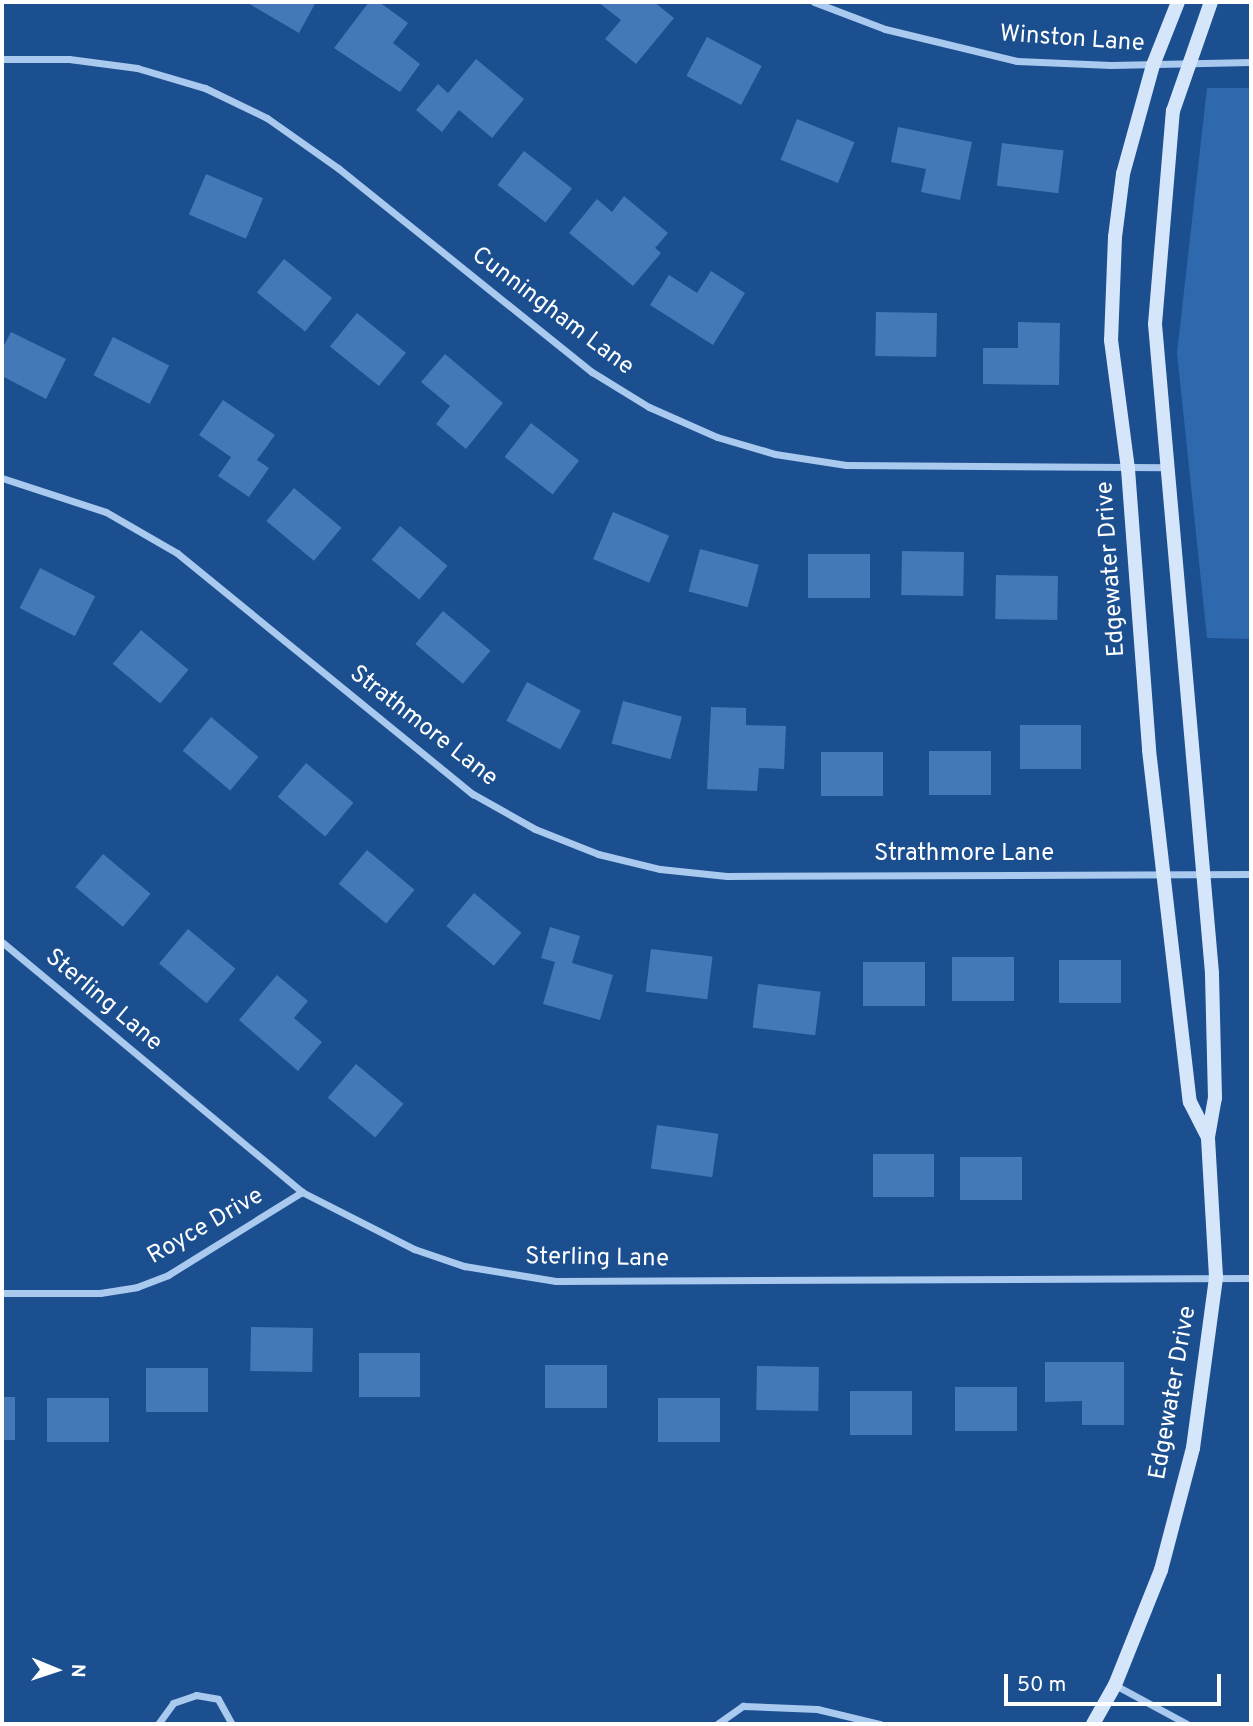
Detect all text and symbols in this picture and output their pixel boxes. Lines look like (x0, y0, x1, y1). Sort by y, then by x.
street label: Winston Lane (999, 21, 1145, 59)
street label: Cunningham Lane (465, 242, 639, 382)
street label: Edgewater Drive (1091, 480, 1133, 658)
street label: Strathmore Lane (343, 660, 503, 794)
street label: Strathmore Lane (874, 841, 1054, 869)
street label: Sterling Lane (39, 944, 167, 1058)
street label: Royce Drive (143, 1182, 269, 1272)
street label: Sterling Lane (525, 1243, 669, 1275)
street label: Edgewater Drive (1145, 1304, 1203, 1482)
north arrow (21, 1635, 91, 1705)
scale bar (1008, 1660, 1225, 1704)
text: N (65, 1663, 89, 1678)
text: 50 m (1017, 1672, 1066, 1699)

